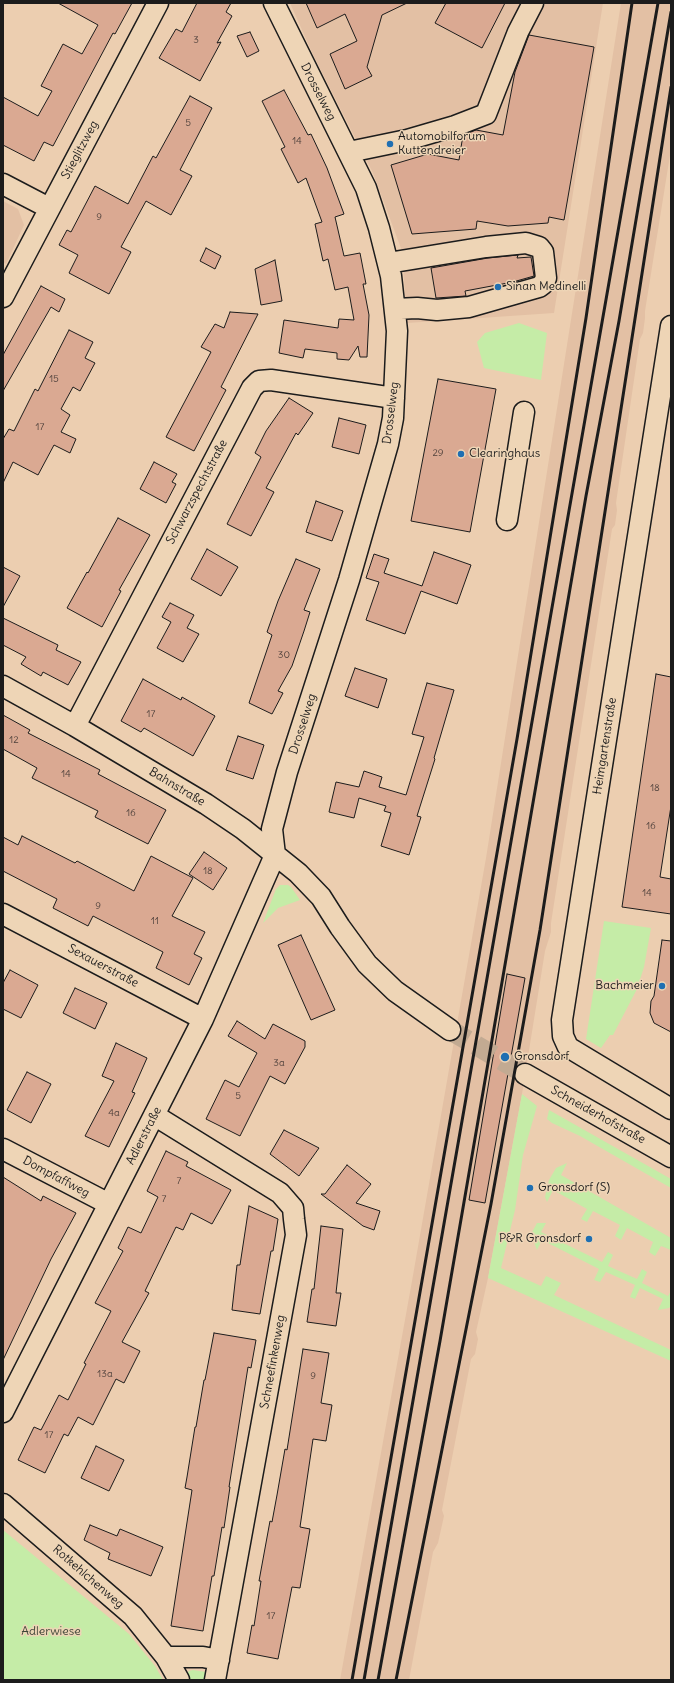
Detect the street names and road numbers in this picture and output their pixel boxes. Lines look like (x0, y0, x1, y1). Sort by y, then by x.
street label: Drosselweg (297, 61, 339, 123)
street label: Stieglitzweg (59, 118, 101, 182)
street label: Drosselweg (380, 381, 402, 445)
street label: Schwarzspechtstraße (163, 437, 231, 547)
street label: Drosselweg (286, 692, 320, 756)
street label: Heimgartenstraße (590, 696, 620, 796)
street label: Bahnstraße (146, 765, 208, 809)
street label: Sexauerstraße (65, 941, 141, 991)
street label: Schneiderhofstraße (548, 1083, 648, 1147)
street label: Adlerstraße (123, 1105, 165, 1167)
street label: Dompfaffweg (20, 1153, 92, 1201)
street label: Schneefinkenweg (258, 1314, 288, 1410)
street label: Rotkehlchenweg (50, 1542, 126, 1612)

